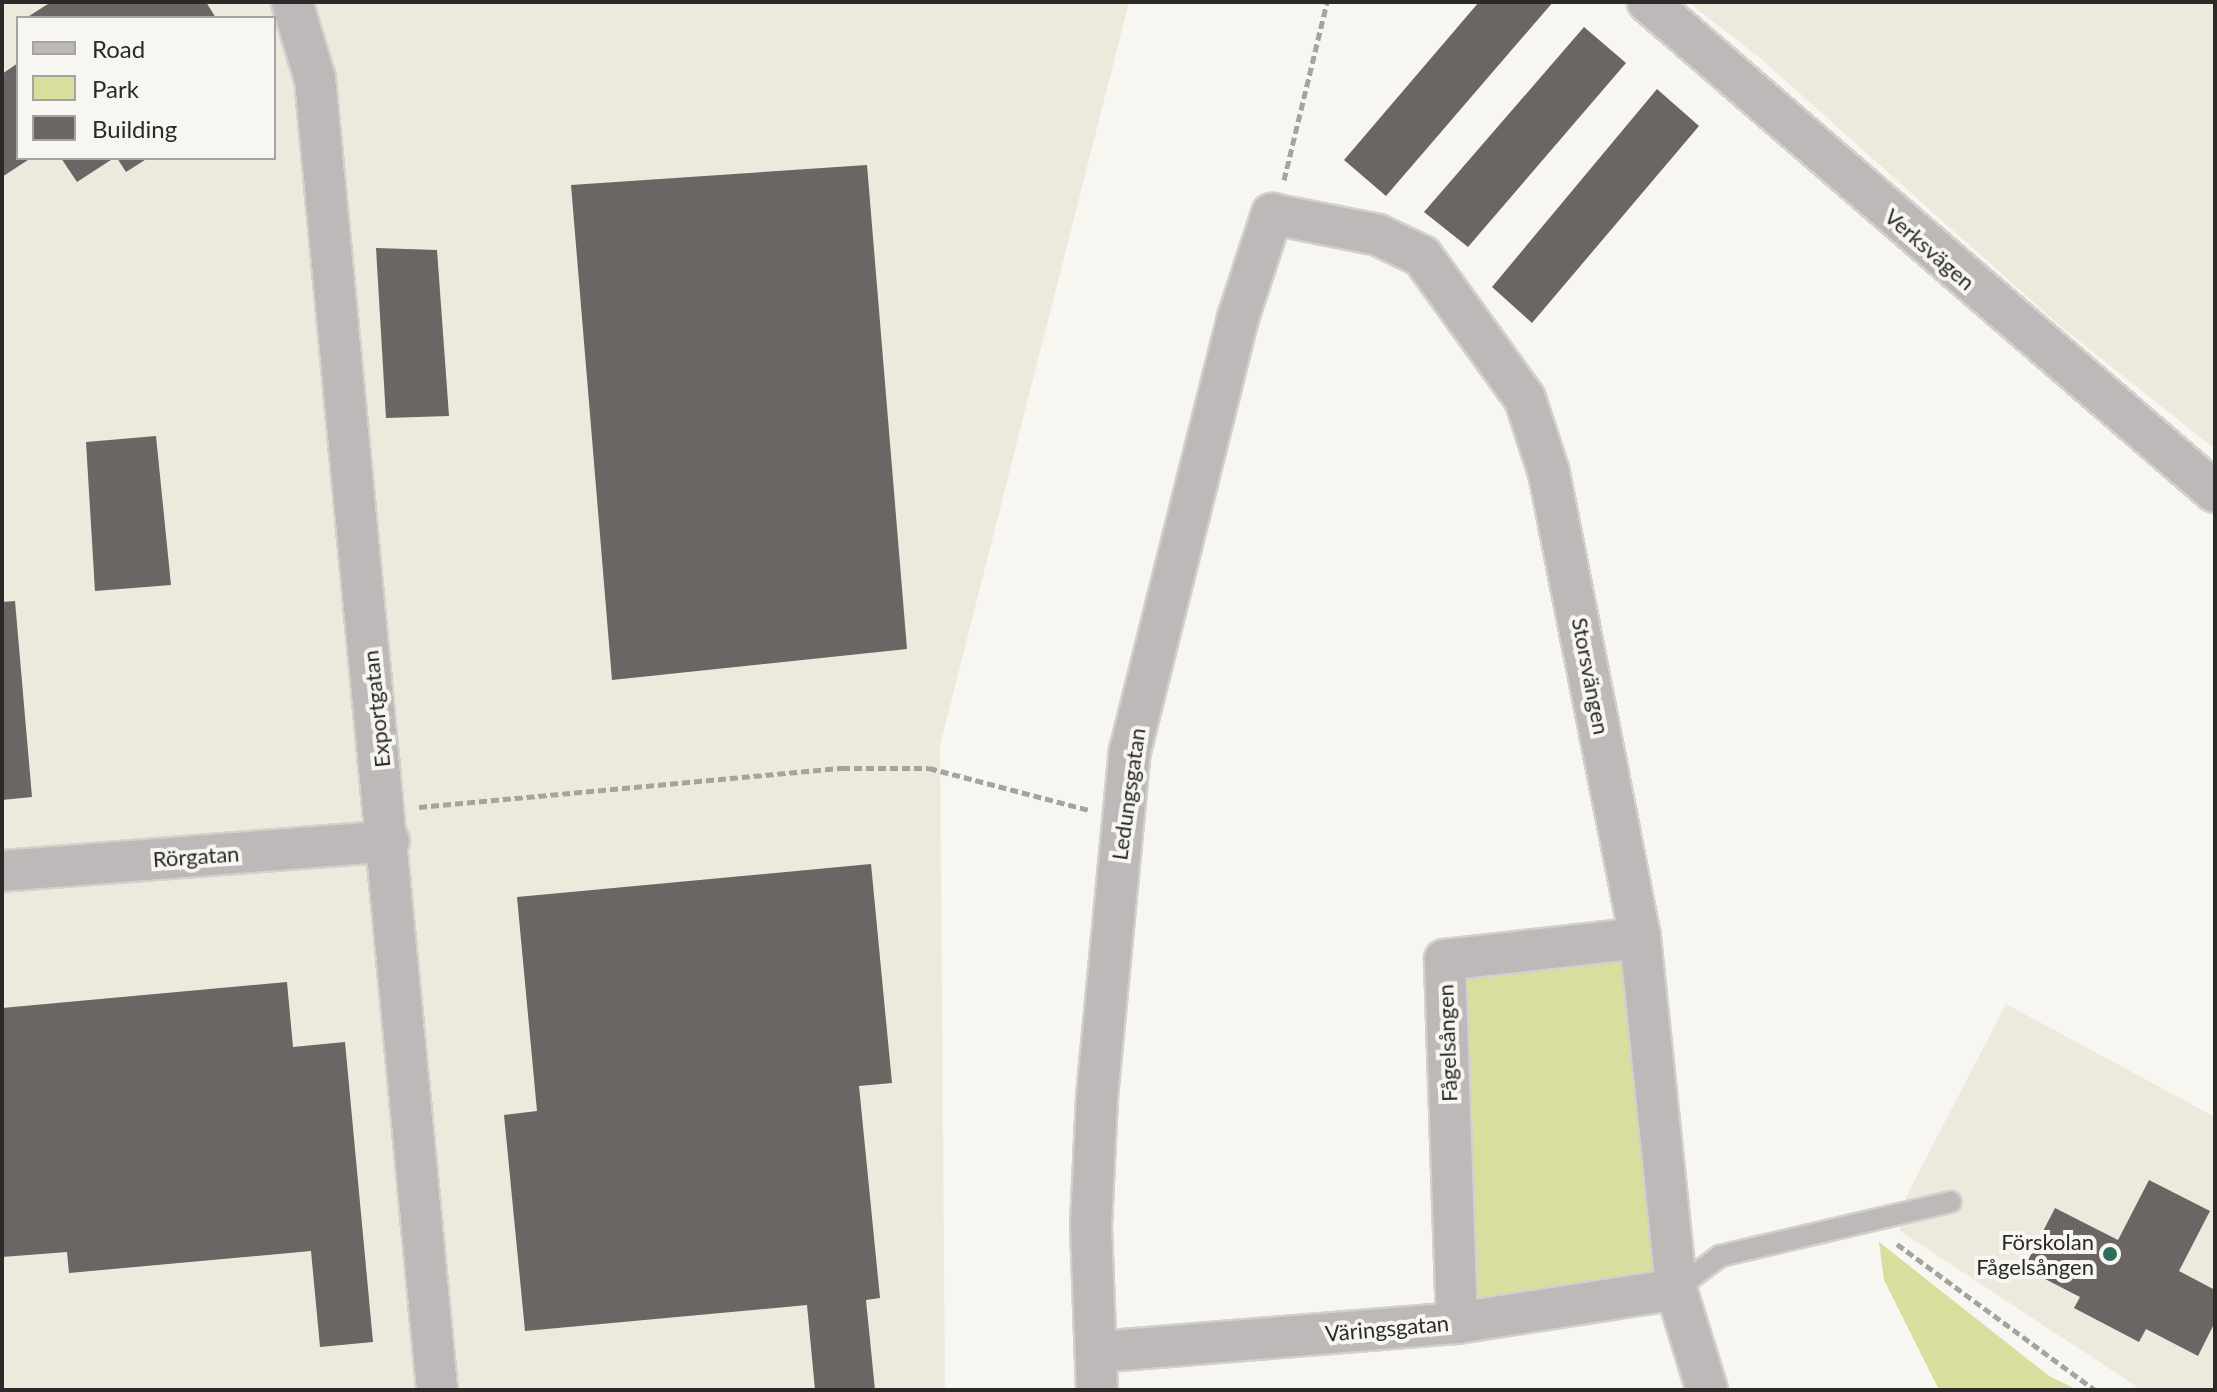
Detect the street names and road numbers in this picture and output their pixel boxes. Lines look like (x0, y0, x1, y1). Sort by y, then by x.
street label: Verksvägen (1880, 203, 1980, 295)
street label: Storsvängen (1567, 615, 1615, 737)
street label: Exportgatan (357, 649, 395, 769)
street label: Ledungsgatan (1106, 726, 1150, 862)
street label: Rörgatan (152, 840, 240, 872)
street label: Fågelsången (1432, 984, 1462, 1102)
street label: Väringsgatan (1324, 1309, 1450, 1347)

